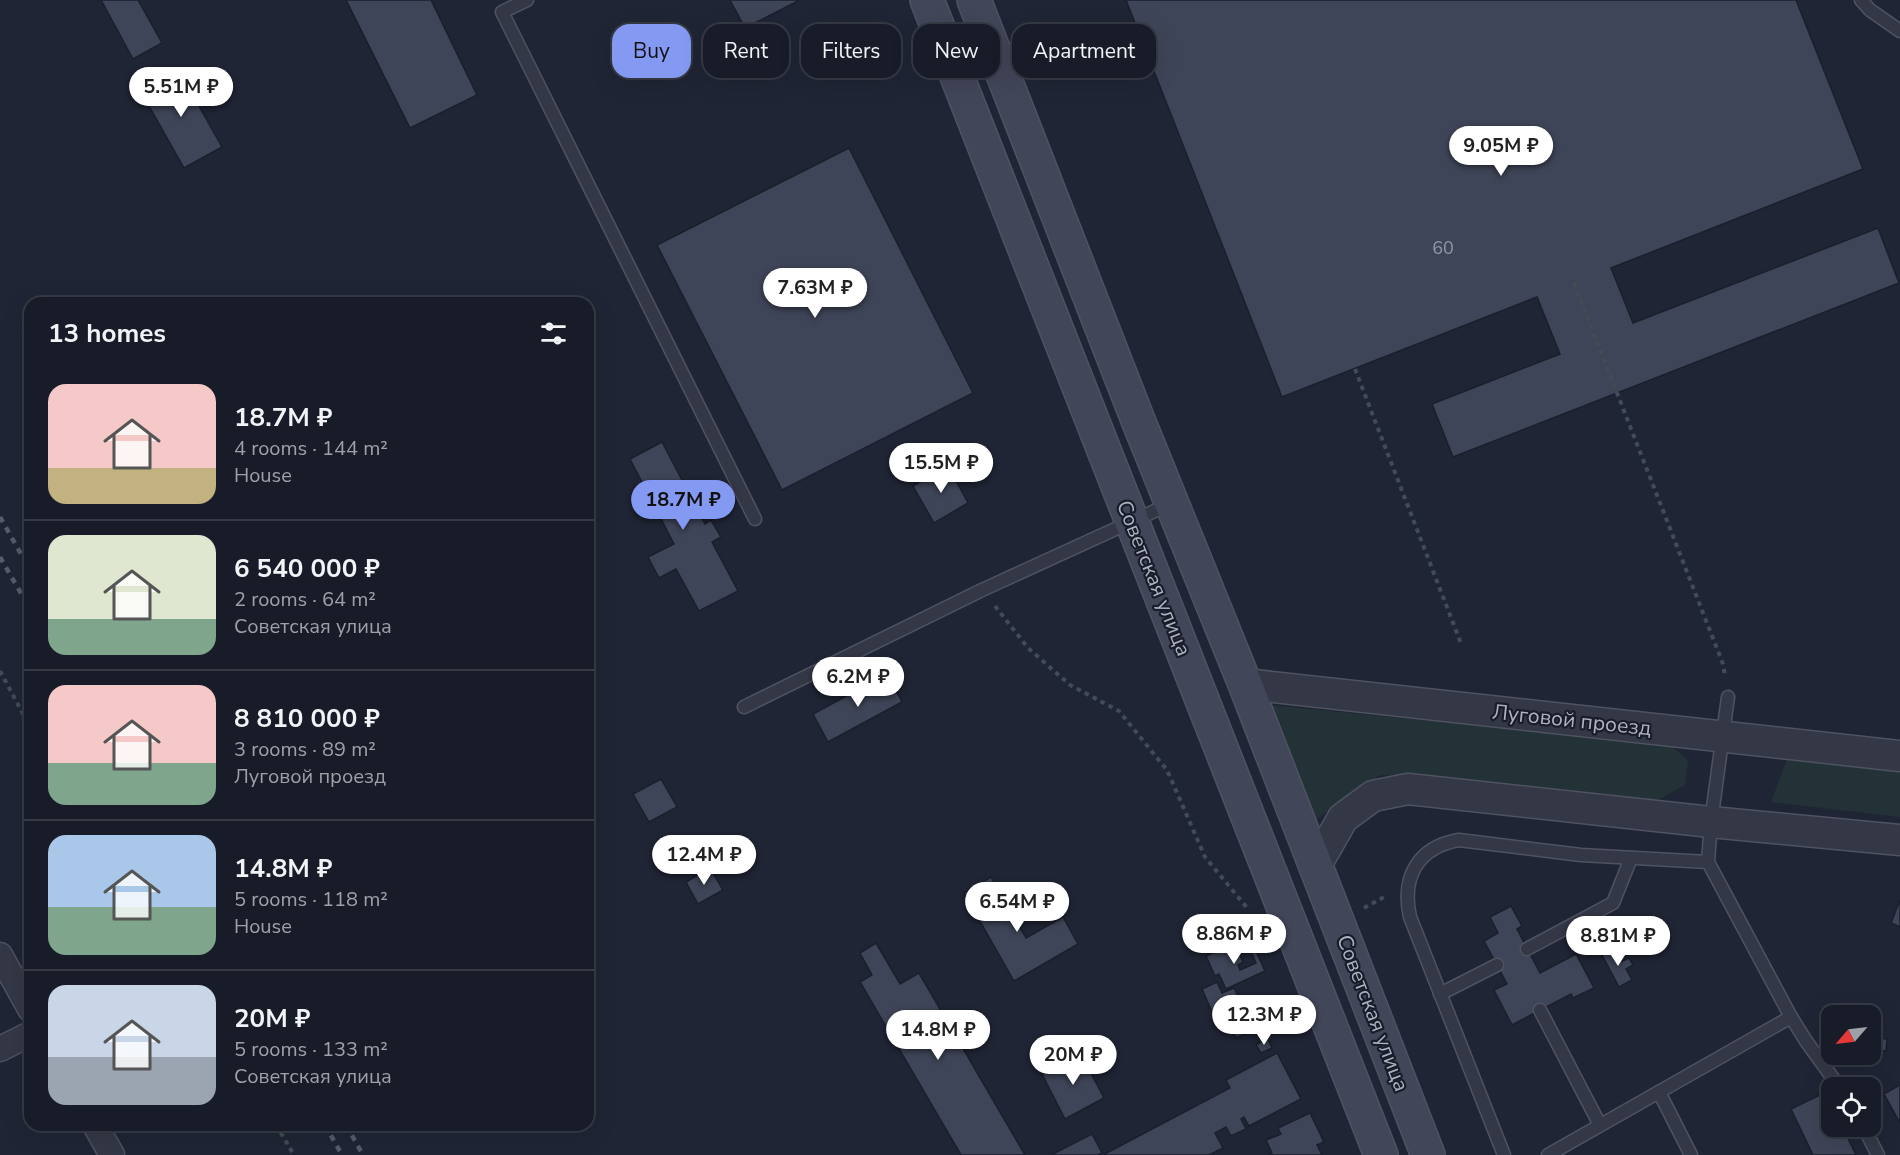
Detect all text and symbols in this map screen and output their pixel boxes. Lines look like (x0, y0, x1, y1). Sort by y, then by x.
chip: Buy (612, 24, 691, 78)
chip: Rent (703, 24, 789, 78)
chip: Filters (801, 24, 901, 78)
chip: New (913, 24, 1000, 78)
chip: Apartment (1012, 24, 1156, 78)
pin: 5.51M ₽ (126, 67, 236, 118)
text: 5.51M ₽ (143, 73, 219, 100)
pin: 9.05M ₽ (1446, 126, 1556, 177)
text: 9.05M ₽ (1463, 132, 1539, 159)
house number: 60 (1432, 236, 1454, 260)
pin: 7.63M ₽ (760, 268, 870, 319)
text: 7.63M ₽ (777, 274, 853, 301)
text: 13 homes (48, 316, 166, 351)
icon: filters (537, 317, 570, 350)
text: 18.7M ₽ (234, 400, 332, 435)
icon: home (96, 408, 168, 480)
text: 4 rooms · 144 m² (234, 435, 388, 462)
pin: 15.5M ₽ (886, 443, 996, 494)
text: 15.5M ₽ (903, 449, 979, 476)
text: House (234, 462, 292, 489)
pin: 18.7M ₽ (628, 480, 738, 531)
text: 18.7M ₽ (645, 486, 721, 513)
street label: Советская улица (1110, 496, 1198, 660)
text: 6 540 000 ₽ (234, 551, 380, 586)
icon: home (96, 559, 168, 631)
text: 2 rooms · 64 m² (234, 586, 376, 613)
text: Советская улица (234, 613, 392, 640)
pin: 6.2M ₽ (809, 657, 907, 708)
text: 6.2M ₽ (826, 663, 890, 690)
street label: Луговой проезд (1491, 698, 1653, 742)
text: 8 810 000 ₽ (234, 701, 380, 736)
icon: home (96, 709, 168, 781)
text: 3 rooms · 89 m² (234, 736, 376, 763)
text: Луговой проезд (234, 763, 386, 790)
pin: 12.4M ₽ (649, 835, 759, 886)
text: 12.4M ₽ (666, 841, 742, 868)
text: 14.8M ₽ (234, 851, 332, 886)
icon: home (96, 859, 168, 931)
pin: 6.54M ₽ (962, 882, 1072, 933)
text: 5 rooms · 118 m² (234, 886, 388, 913)
text: 6.54M ₽ (979, 888, 1055, 915)
text: House (234, 913, 292, 940)
pin: 8.86M ₽ (1179, 914, 1289, 965)
pin: 8.81M ₽ (1563, 916, 1673, 967)
text: 8.86M ₽ (1196, 920, 1272, 947)
text: 8.81M ₽ (1580, 922, 1656, 949)
street label: Советская улица (1330, 931, 1416, 1095)
pin: 12.3M ₽ (1209, 995, 1319, 1046)
text: 20M ₽ (234, 1001, 310, 1036)
text: 12.3M ₽ (1226, 1001, 1302, 1028)
north arrow (1821, 1005, 1881, 1065)
map controls (1821, 1005, 1881, 1137)
icon: home (96, 1009, 168, 1081)
pin: 14.8M ₽ (883, 1010, 993, 1061)
text: 14.8M ₽ (900, 1016, 976, 1043)
pin: 20M ₽ (1031, 1035, 1115, 1086)
text: 5 rooms · 133 m² (234, 1036, 388, 1063)
text: 20M ₽ (1044, 1041, 1102, 1068)
text: Советская улица (234, 1063, 392, 1090)
button: locate (1821, 1077, 1881, 1137)

